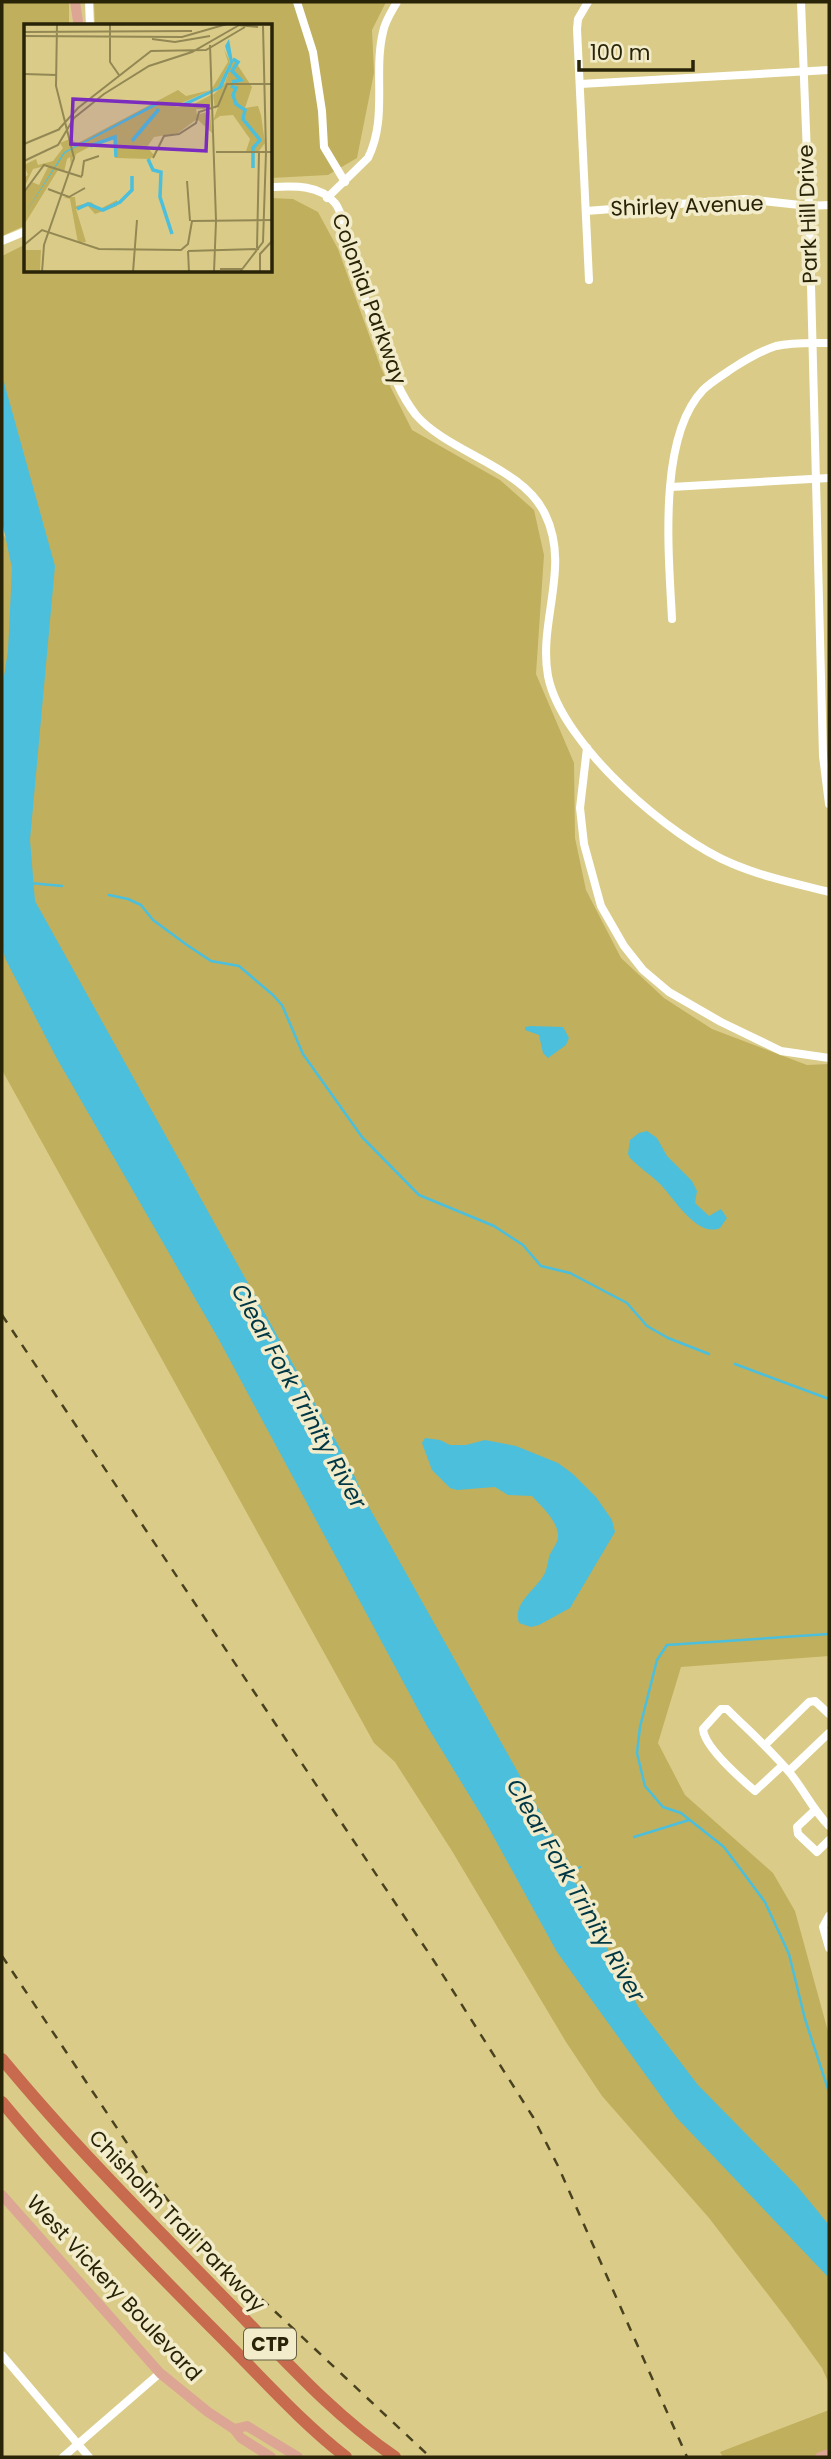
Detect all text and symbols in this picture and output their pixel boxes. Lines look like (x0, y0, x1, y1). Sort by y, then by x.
inset map (24, 24, 273, 273)
scale bar (579, 28, 693, 72)
text: 100 m (590, 38, 650, 67)
street label: Park Hill Drive (791, 144, 824, 284)
street label: Shirley Avenue (610, 188, 764, 223)
street label: Colonial Parkway (325, 209, 414, 389)
water label: Clear Fork Trinity River (224, 1278, 375, 1516)
water label: Clear Fork Trinity River (499, 1773, 654, 2009)
street label: Chisholm Trail Parkway (83, 2123, 272, 2318)
street label: West Vickery Boulevard (20, 2188, 208, 2387)
road number: CTP (244, 2328, 296, 2360)

